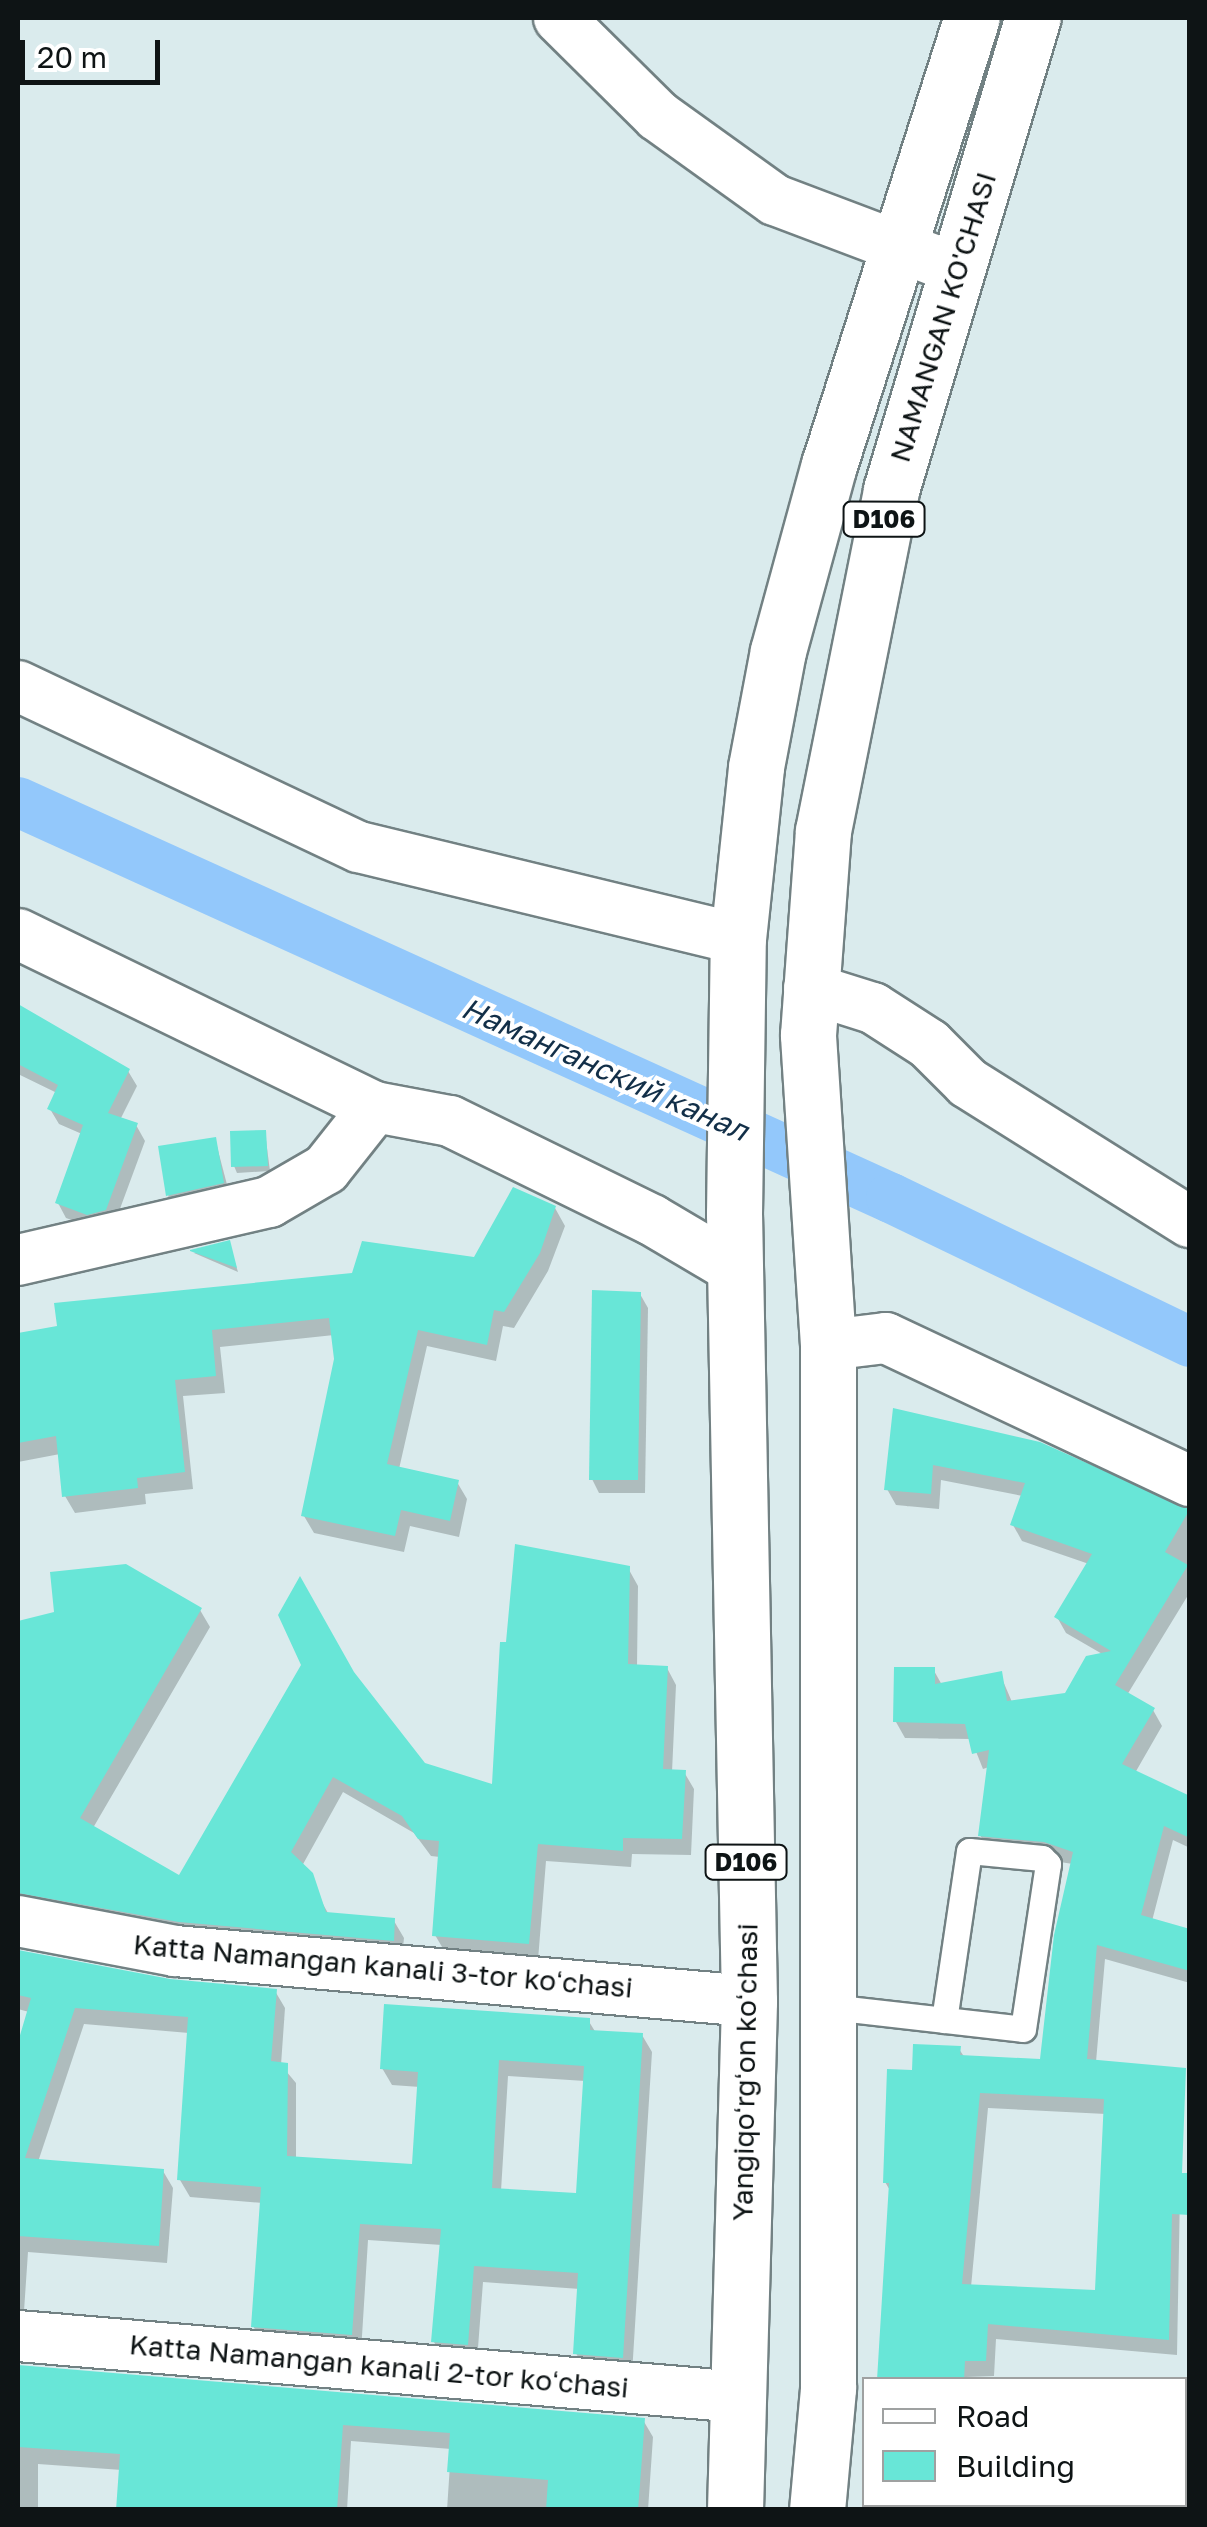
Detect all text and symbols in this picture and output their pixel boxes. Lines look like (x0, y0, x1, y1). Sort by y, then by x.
scale bar (25, 20, 165, 82)
text: 20 m (37, 39, 107, 75)
street label: NAMANGAN KO'CHASI (883, 168, 1003, 466)
road number: D106 (842, 499, 926, 539)
water label: Наманганский канал (456, 990, 754, 1148)
road number: D106 (704, 1842, 788, 1882)
street label: Yangiqoʻrgʻon koʻchasi (726, 1923, 764, 2221)
street label: Katta Namangan kanali 3-tor koʻchasi (132, 1927, 634, 2005)
street label: Katta Namangan kanali 2-tor koʻchasi (128, 2327, 630, 2405)
legend (862, 2377, 1187, 2507)
text: Road (956, 2398, 1030, 2434)
text: Building (956, 2448, 1075, 2484)

